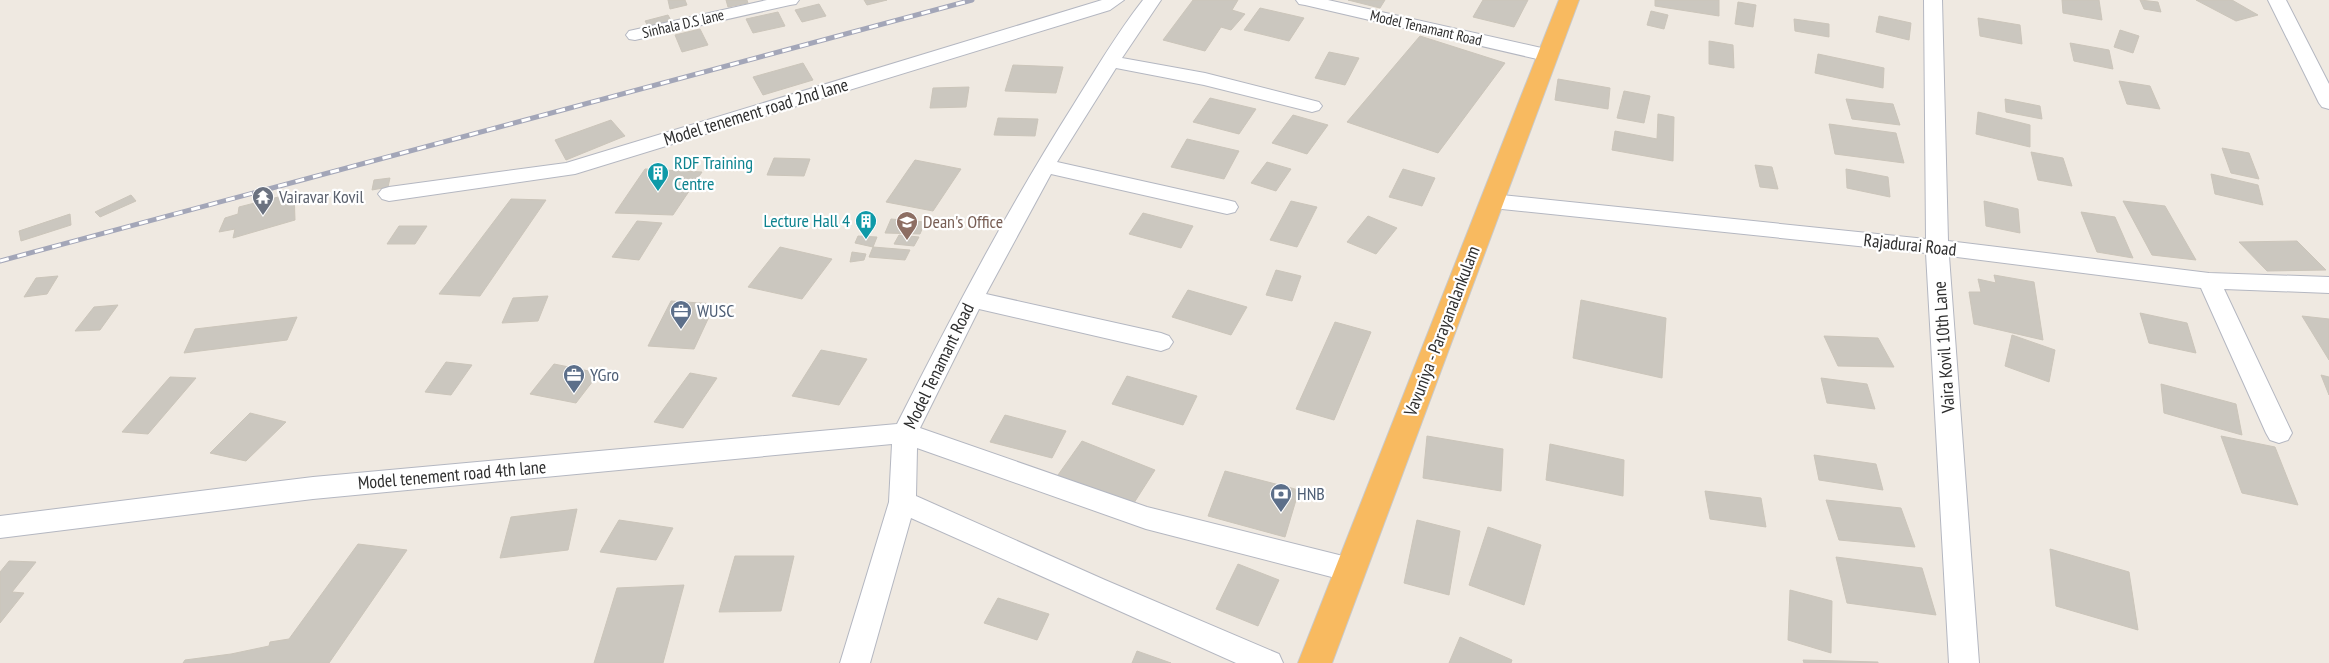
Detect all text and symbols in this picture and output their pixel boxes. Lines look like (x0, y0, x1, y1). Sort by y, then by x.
street label: Sinhala D.S lane (640, 5, 726, 42)
street label: Model Tenamant Road (1368, 5, 1484, 50)
street label: Model tenement road 2nd lane (661, 72, 851, 151)
place label: RDF Training Centre (674, 151, 753, 195)
building icon: RDF Training Centre (646, 161, 670, 192)
temple icon: Vairavar Kovil (251, 185, 275, 216)
place label: Vairavar Kovil (278, 185, 364, 208)
place label: Lecture Hall 4 (764, 209, 850, 232)
building icon: Lecture Hall 4 (854, 209, 878, 240)
school or university icon: Dean's Office (895, 210, 919, 241)
place label: Dean's Office (923, 210, 1003, 233)
street label: Rajadurai Road (1863, 228, 1958, 261)
street label: Vavuniya - Parayanalankulam (1398, 243, 1485, 420)
street label: Vaira Kovil 10th Lane (1927, 280, 1960, 415)
office icon: WUSC (669, 299, 693, 330)
place label: WUSC (697, 299, 734, 322)
street label: Model Tenamant Road (898, 299, 979, 432)
office icon: YGro (562, 363, 586, 394)
place label: YGro (590, 363, 619, 386)
street label: Model tenement road 4th lane (357, 455, 547, 494)
bank icon: HNB (1269, 482, 1293, 513)
place label: HNB (1297, 482, 1325, 505)

